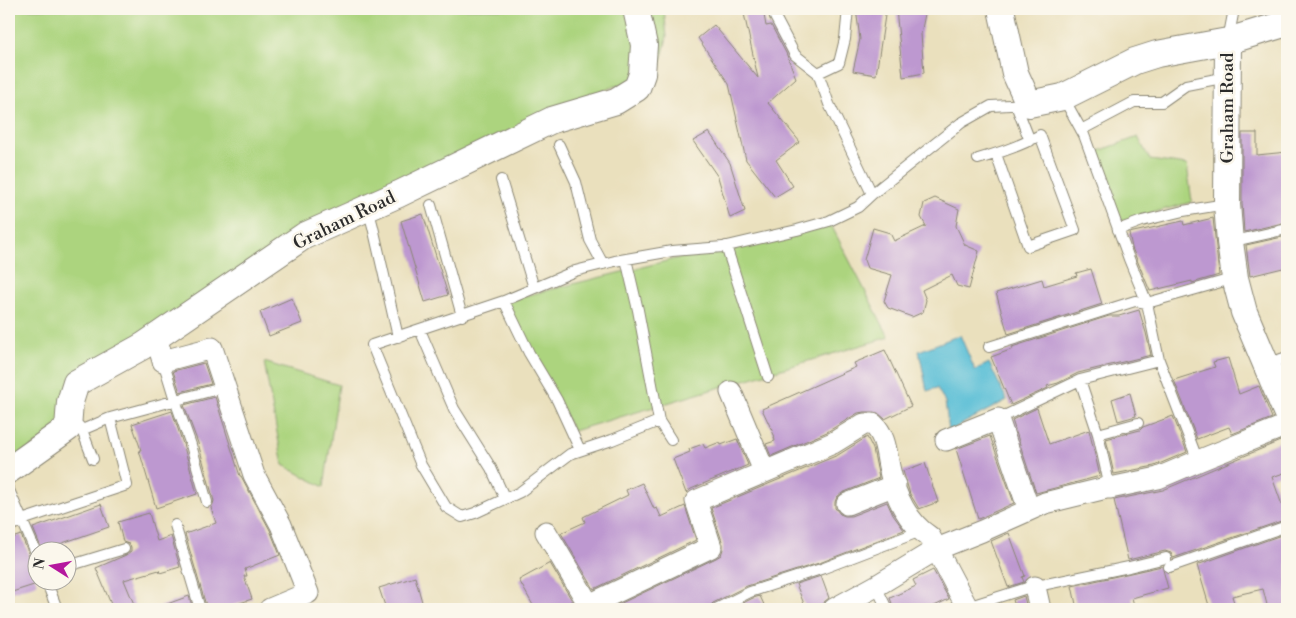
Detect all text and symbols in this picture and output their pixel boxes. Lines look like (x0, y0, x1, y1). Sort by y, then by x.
street label: Graham Road (1216, 52, 1239, 164)
street label: Graham Road (289, 185, 400, 255)
north arrow (28, 540, 78, 590)
text: N (30, 557, 50, 571)

